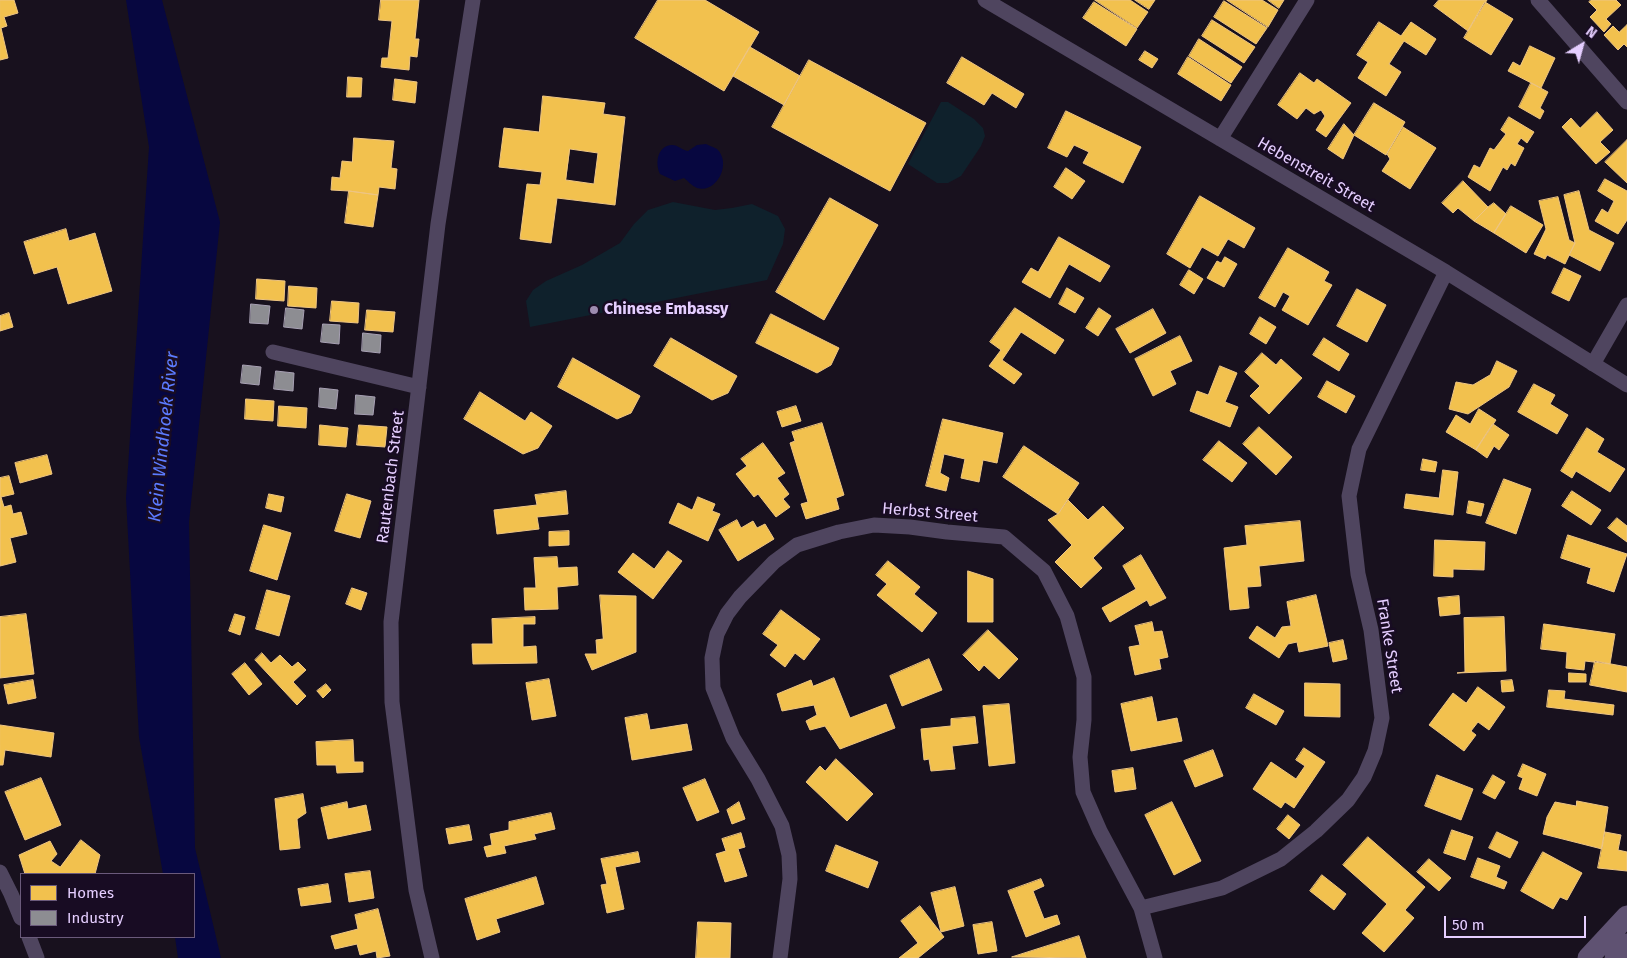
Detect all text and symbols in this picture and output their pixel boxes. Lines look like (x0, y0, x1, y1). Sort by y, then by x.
north arrow (1557, 20, 1607, 70)
text: N (1582, 23, 1600, 42)
street label: Hebenstreit Street (1254, 133, 1378, 217)
place label: Chinese Embassy (604, 300, 728, 320)
marker: Chinese Embassy (588, 304, 600, 316)
water label: Klein Windhoek River (144, 351, 184, 523)
street label: Rautenbach Street (373, 409, 409, 545)
street label: Herbst Street (881, 499, 979, 527)
street label: Franke Street (1372, 597, 1406, 695)
legend (20, 873, 195, 938)
text: Homes (67, 884, 114, 902)
scale bar (1447, 906, 1590, 938)
text: Industry (67, 909, 124, 927)
text: 50 m (1452, 916, 1485, 934)

